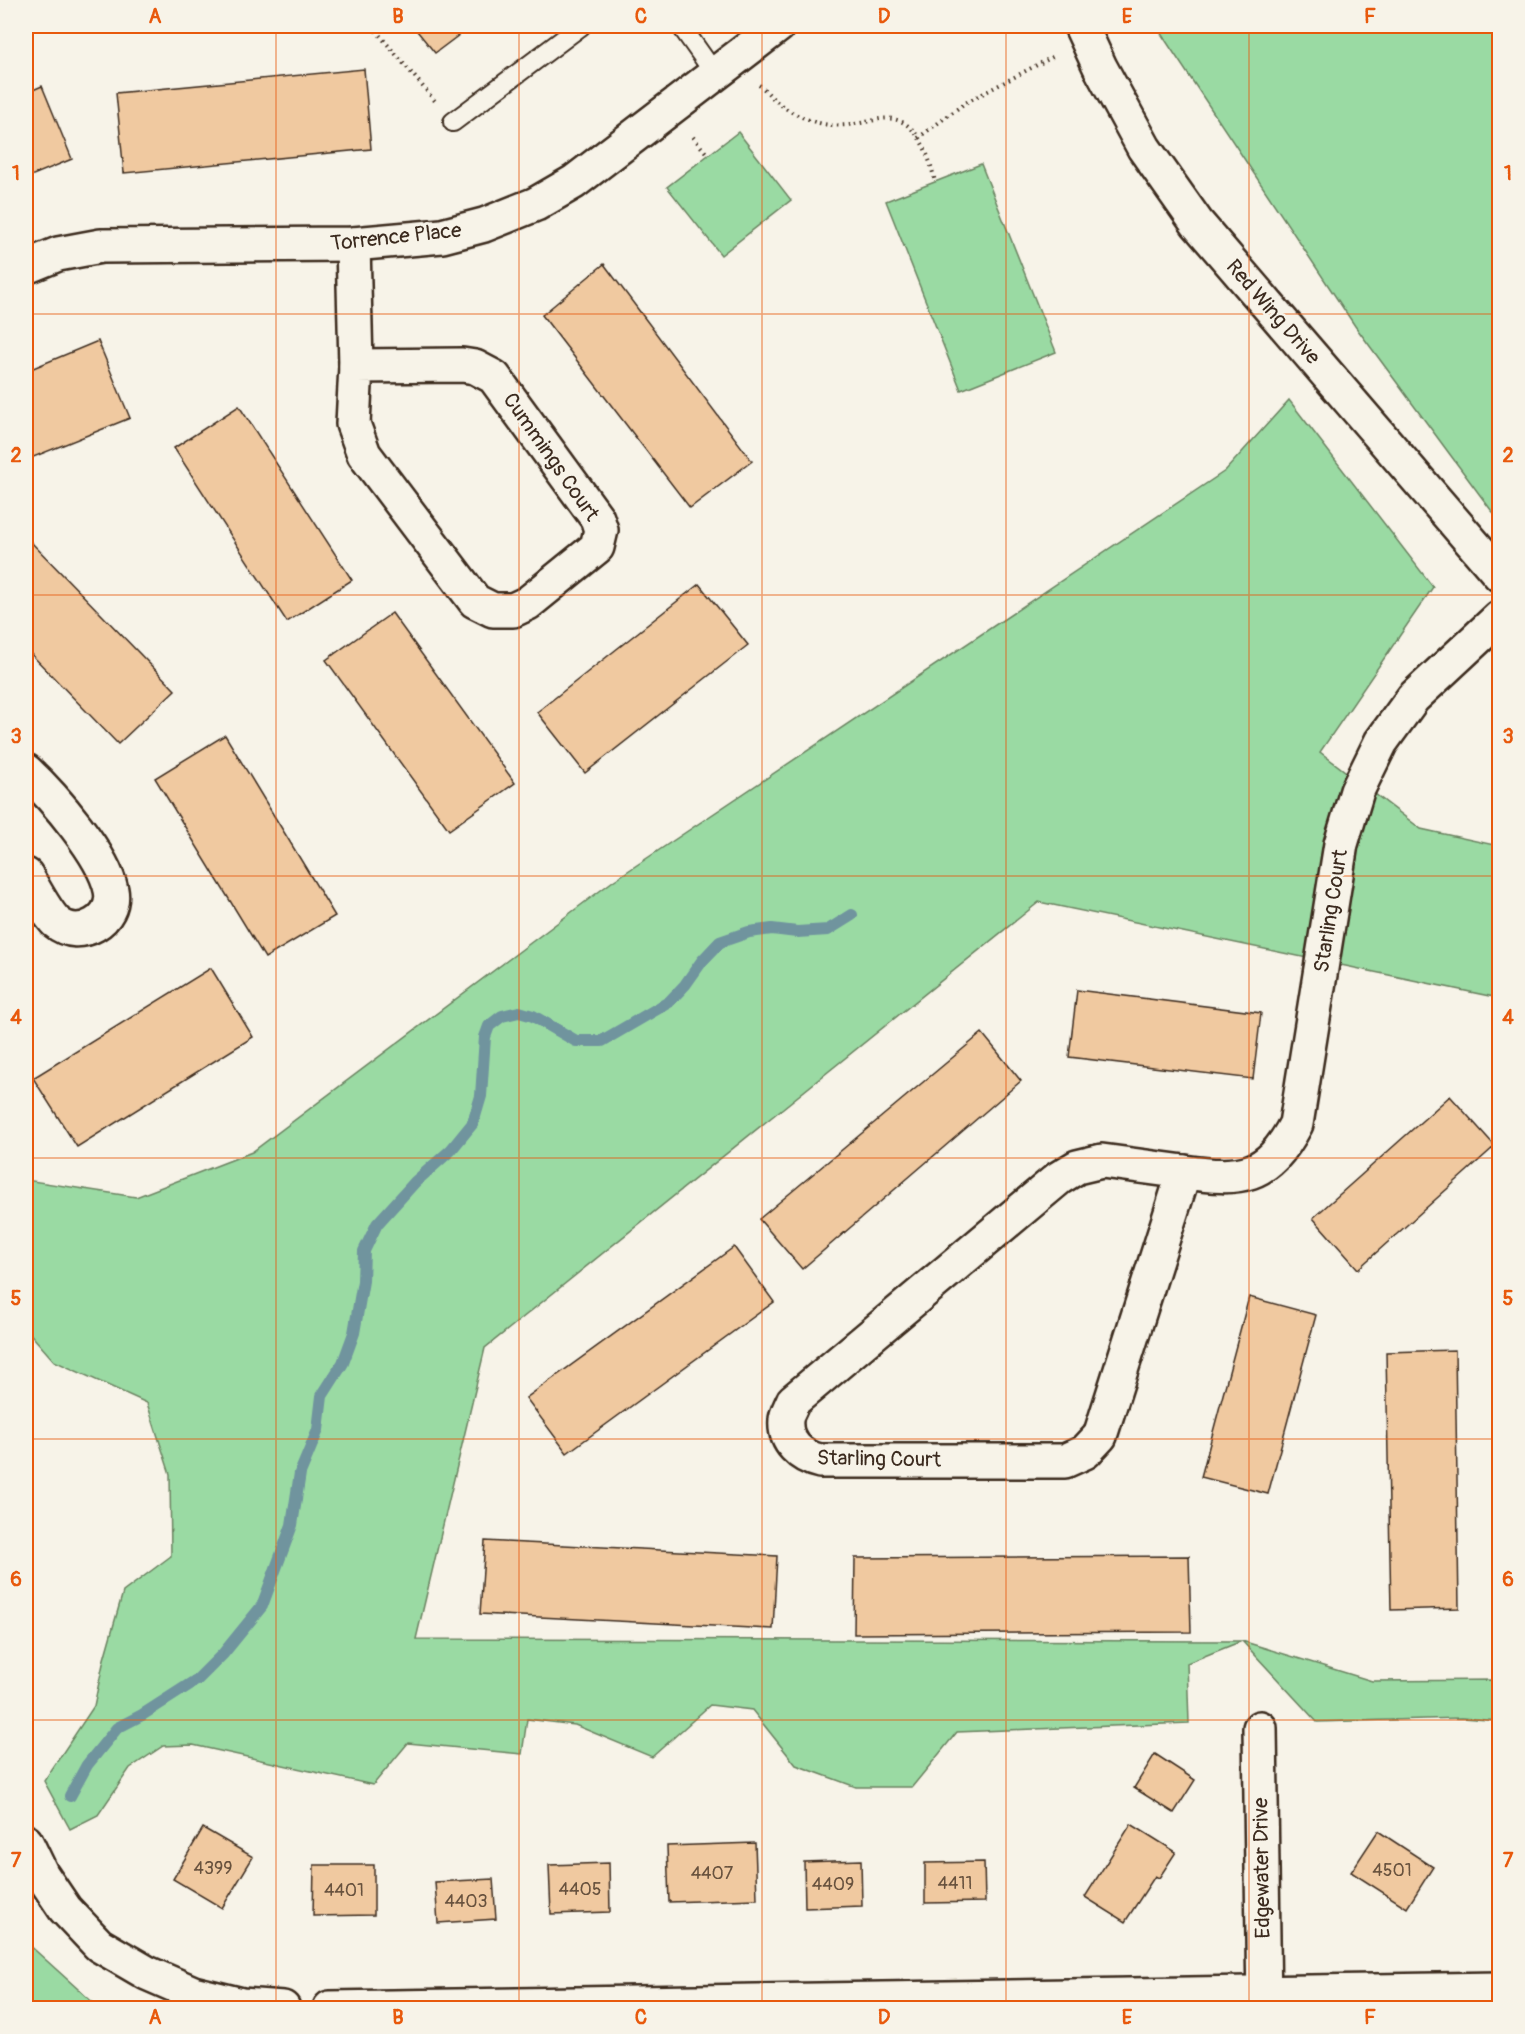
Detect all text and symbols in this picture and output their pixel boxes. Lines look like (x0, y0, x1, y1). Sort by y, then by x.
text: A (149, 4, 162, 29)
text: B (392, 4, 404, 29)
text: C (635, 4, 647, 29)
text: D (878, 4, 891, 29)
text: E (1122, 4, 1133, 29)
text: F (1364, 4, 1376, 29)
text: 1 (12, 161, 20, 186)
text: 1 (1504, 161, 1512, 186)
street label: Torrence Place (329, 217, 463, 257)
street label: Red Wing Drive (1220, 254, 1326, 371)
street label: Cummings Court (497, 387, 606, 527)
text: 2 (10, 443, 22, 468)
text: 2 (1502, 443, 1514, 468)
text: 3 (10, 724, 22, 749)
text: 3 (1502, 724, 1514, 749)
street label: Starling Court (1308, 847, 1354, 974)
text: 4 (10, 1005, 22, 1030)
text: 4 (1502, 1005, 1514, 1030)
text: 5 (11, 1286, 22, 1311)
text: 5 (1503, 1286, 1514, 1311)
street label: Starling Court (817, 1444, 942, 1474)
text: 6 (10, 1567, 22, 1592)
text: 6 (1502, 1567, 1514, 1592)
street label: Edgewater Drive (1247, 1797, 1277, 1939)
text: 7 (11, 1848, 22, 1873)
text: 7 (1503, 1848, 1514, 1873)
house number: 4399 (193, 1857, 233, 1880)
house number: 4501 (1372, 1859, 1412, 1882)
house number: 4407 (691, 1862, 734, 1885)
house number: 4411 (938, 1872, 972, 1895)
house number: 4409 (812, 1873, 854, 1896)
house number: 4405 (559, 1878, 601, 1901)
house number: 4401 (324, 1879, 364, 1902)
house number: 4403 (444, 1890, 488, 1913)
text: A (149, 2005, 162, 2030)
text: B (392, 2005, 404, 2030)
text: C (635, 2005, 647, 2030)
text: D (878, 2005, 891, 2030)
text: E (1122, 2005, 1133, 2030)
text: F (1364, 2005, 1376, 2030)

